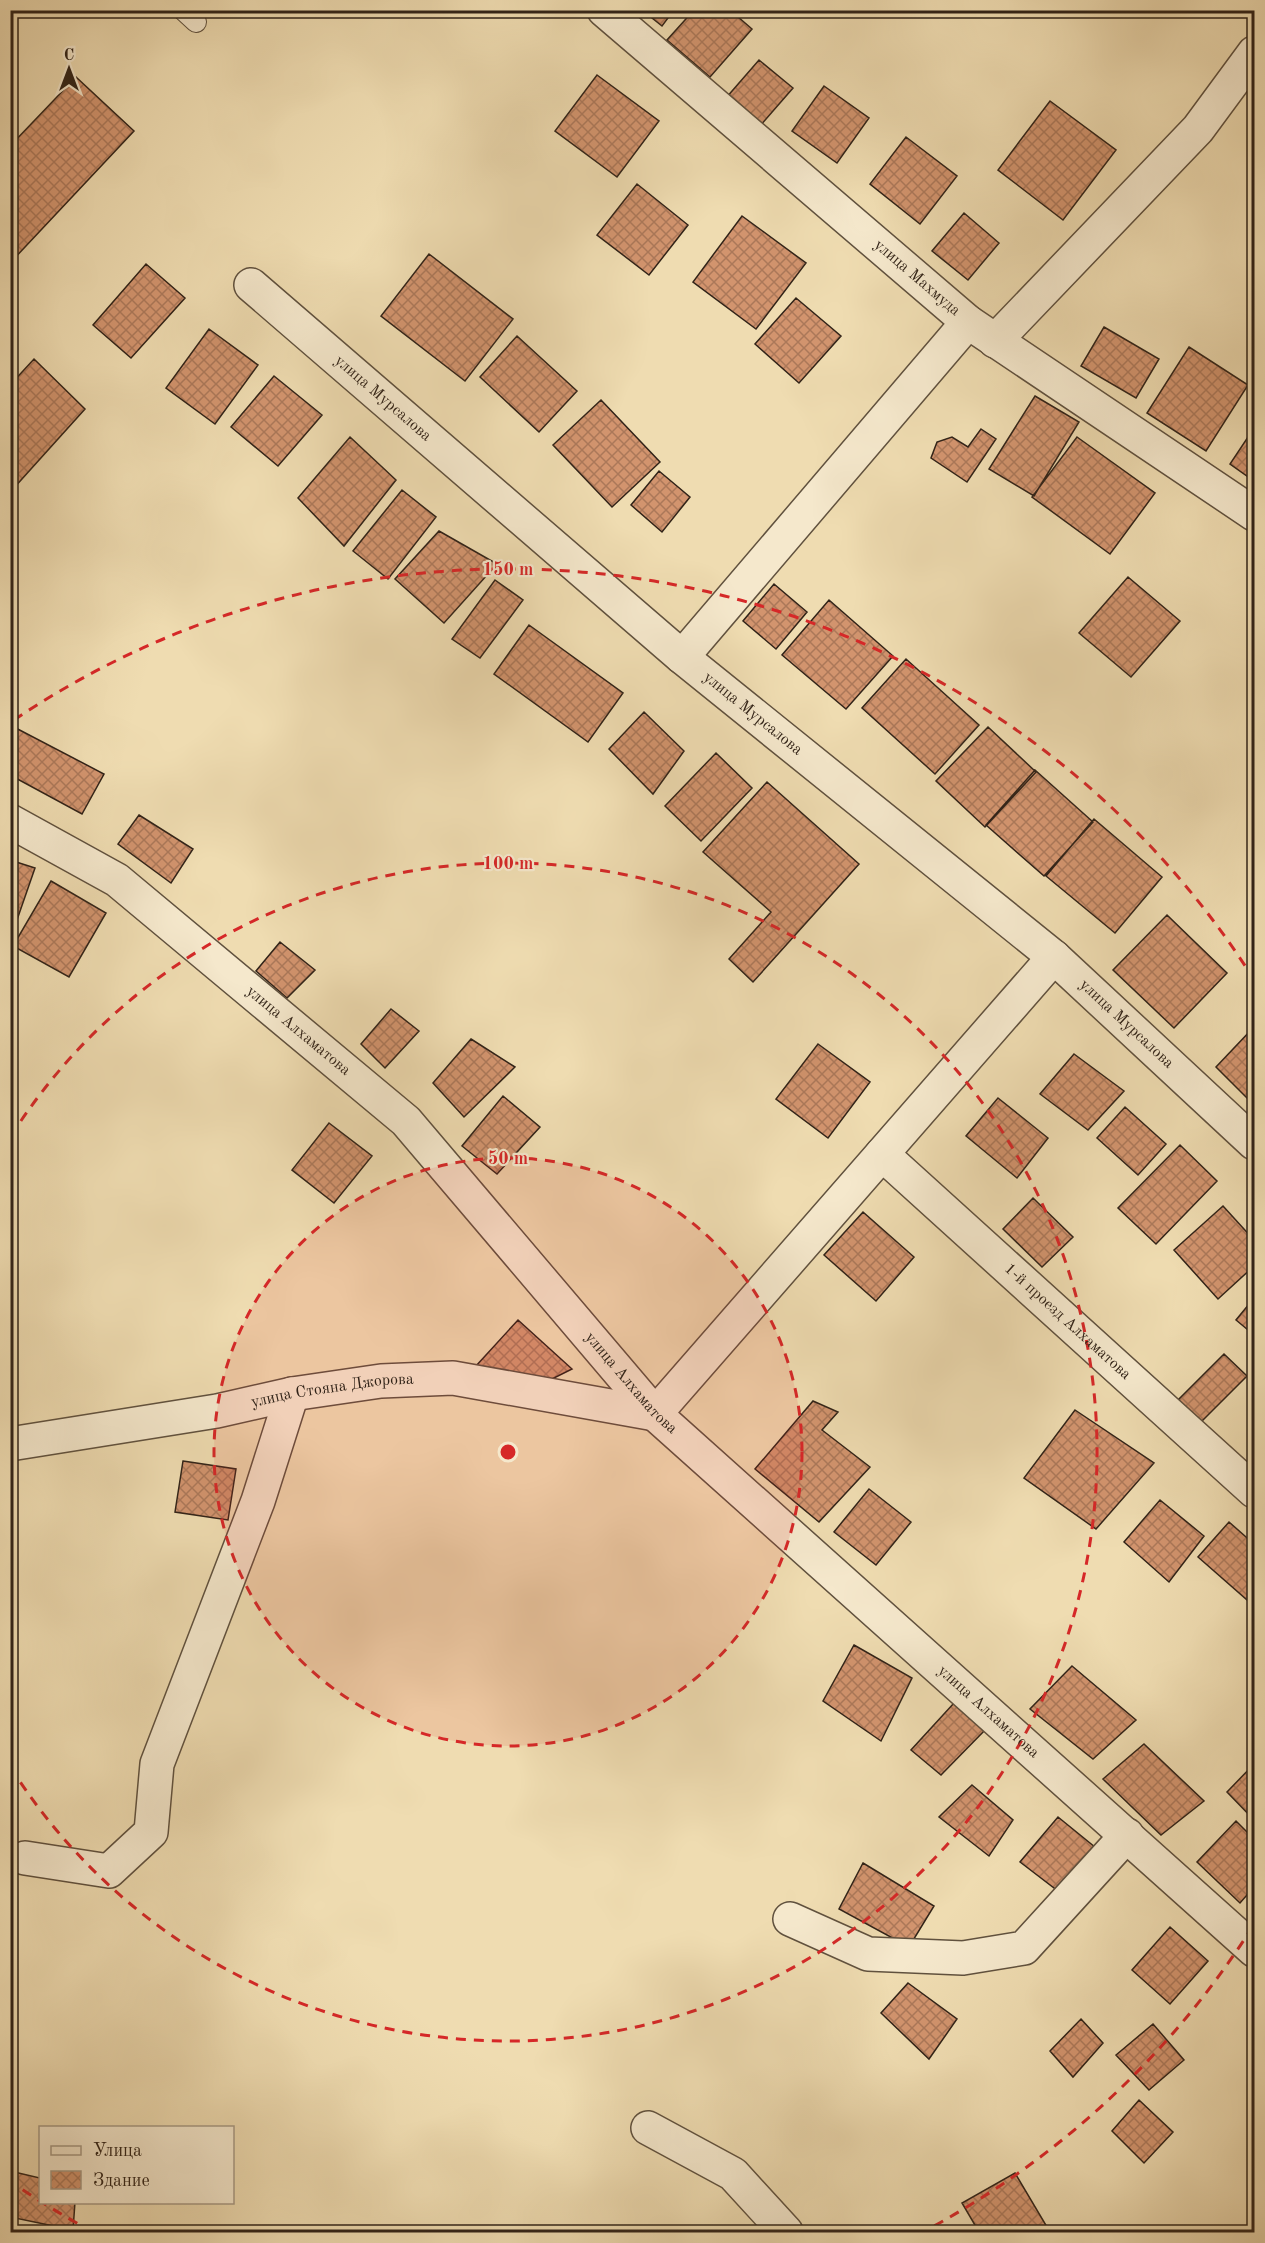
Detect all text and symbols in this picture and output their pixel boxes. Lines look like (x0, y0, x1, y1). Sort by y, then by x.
north arrow (39, 39, 99, 99)
text: С (64, 48, 74, 64)
street label: улица Махмуда (871, 237, 963, 319)
street label: улица Мурсалова (331, 353, 434, 445)
text: 150 m (483, 561, 533, 579)
street label: улица Мурсалова (700, 669, 805, 759)
text: 100 m (483, 855, 533, 873)
street label: улица Мурсалова (1076, 977, 1177, 1072)
street label: улица Алхаматова (243, 983, 353, 1079)
text: 50 m (488, 1150, 528, 1168)
street label: 1-й проезд Алхаматова (1001, 1261, 1134, 1383)
street label: улица Алхаматова (581, 1329, 680, 1437)
street label: улица Стояна Джорова (250, 1372, 414, 1411)
centre of rings (498, 1442, 518, 1462)
street label: улица Алхаматова (934, 1663, 1042, 1762)
legend (39, 2126, 234, 2204)
text: Улица (93, 2142, 142, 2160)
text: Здание (93, 2172, 150, 2190)

